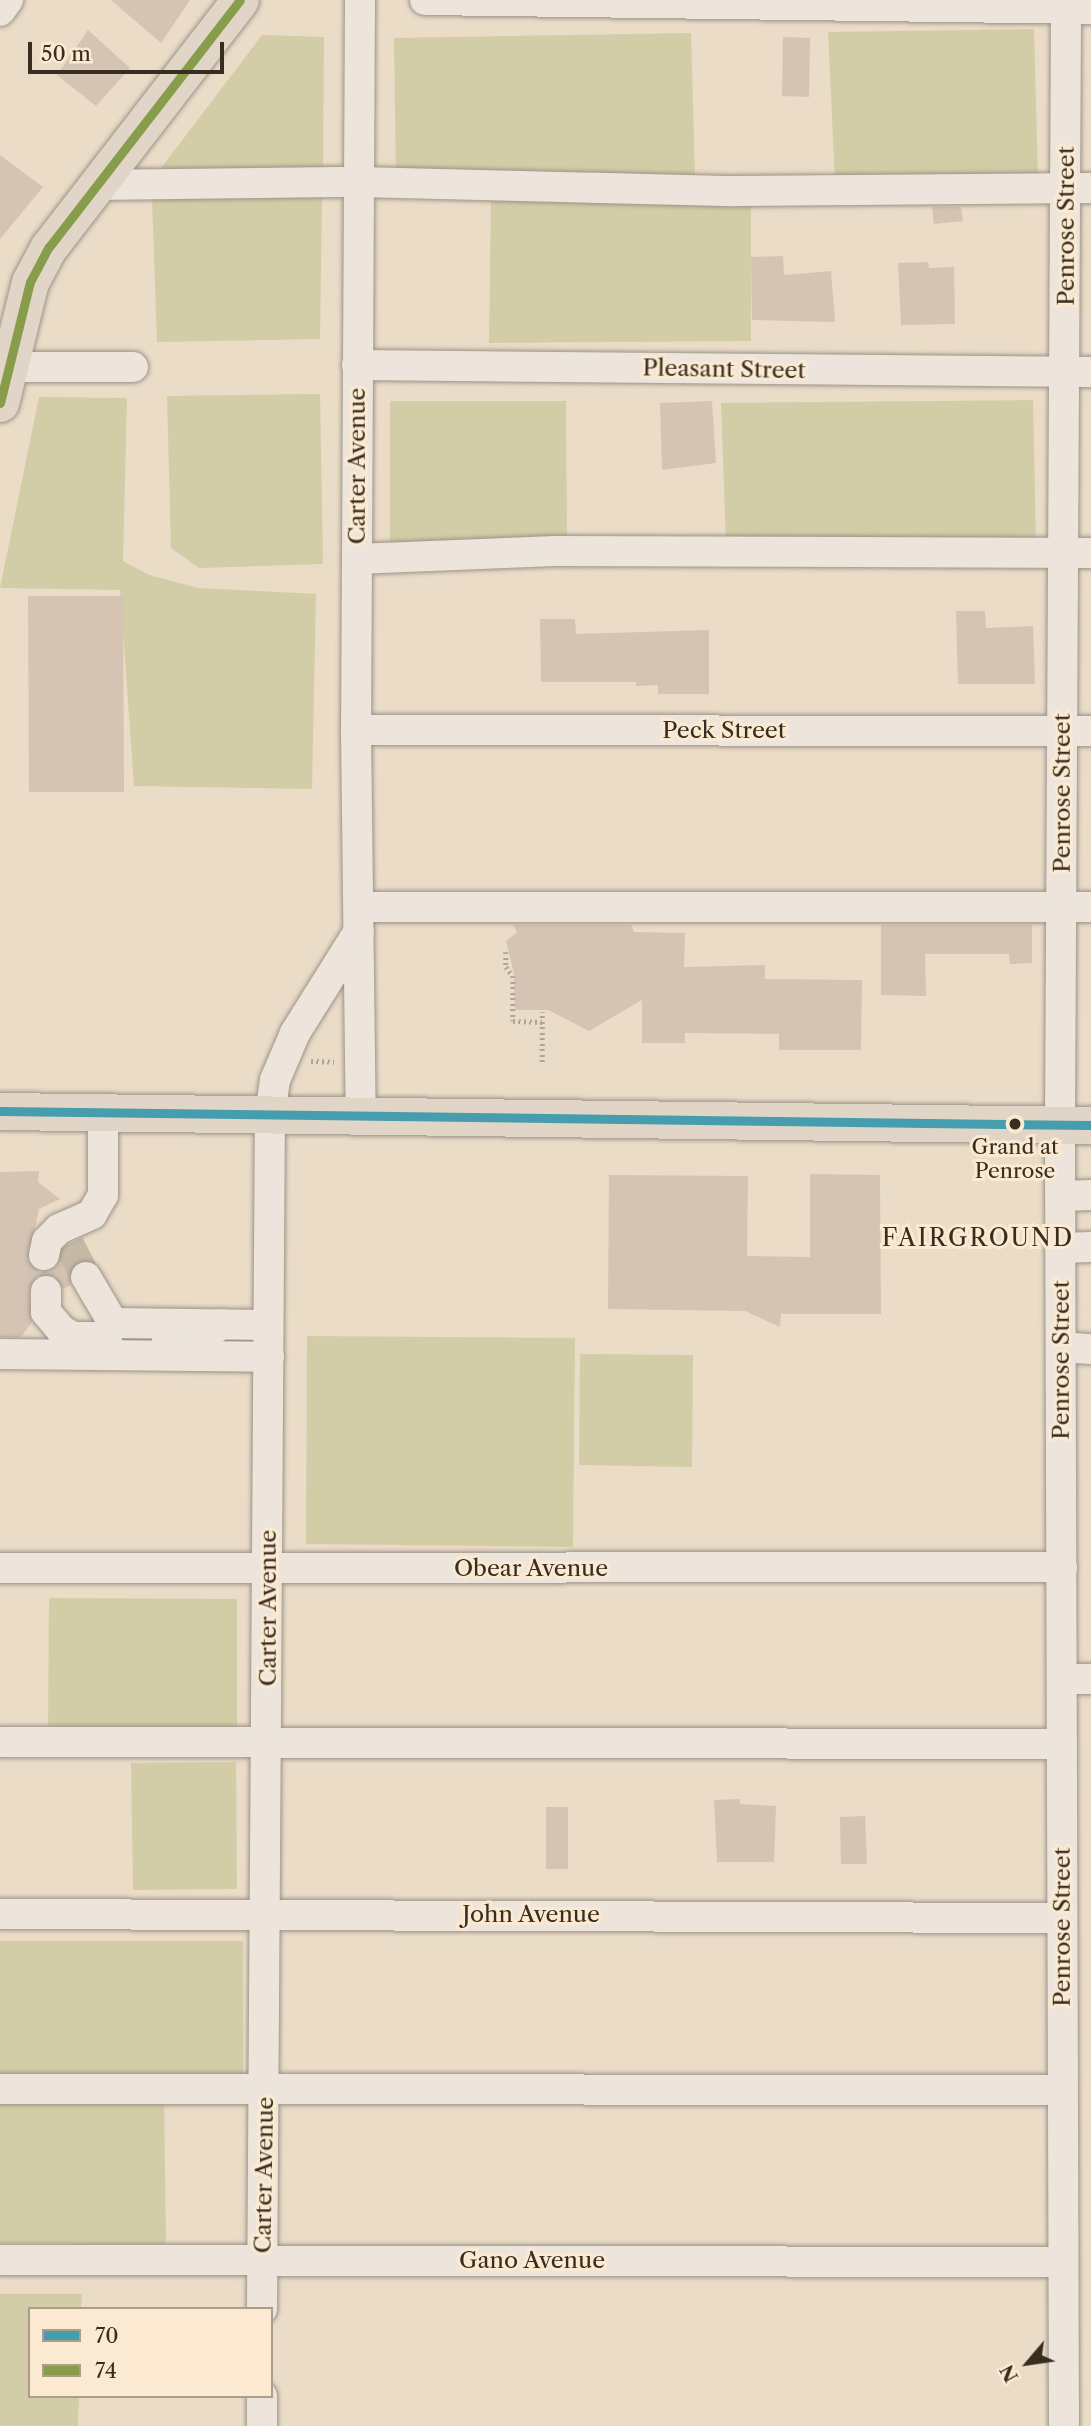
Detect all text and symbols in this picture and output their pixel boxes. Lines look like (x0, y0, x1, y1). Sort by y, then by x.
scale bar (32, 28, 228, 72)
text: 50 m (41, 41, 91, 66)
street label: Penrose Street (1052, 146, 1080, 306)
street label: Pleasant Street (642, 354, 806, 384)
street label: Carter Avenue (343, 387, 371, 545)
street label: Penrose Street (1048, 713, 1076, 873)
street label: Peck Street (662, 716, 786, 744)
marker: Grand at Penrose (1008, 1117, 1022, 1131)
place label: Grand at Penrose (972, 1134, 1058, 1184)
district label: FAIRGROUND (883, 1224, 1073, 1252)
street label: Penrose Street (1047, 1280, 1075, 1440)
street label: Carter Avenue (254, 1529, 282, 1687)
street label: Obear Avenue (453, 1554, 609, 1582)
street label: Penrose Street (1048, 1847, 1076, 2007)
street label: John Avenue (462, 1900, 600, 1928)
street label: Carter Avenue (249, 2096, 279, 2254)
street label: Gano Avenue (458, 2246, 606, 2274)
legend (28, 2307, 273, 2398)
text: 70 (95, 2323, 119, 2348)
north arrow (993, 2328, 1063, 2398)
text: 74 (95, 2358, 117, 2383)
text: N (995, 2361, 1023, 2386)

